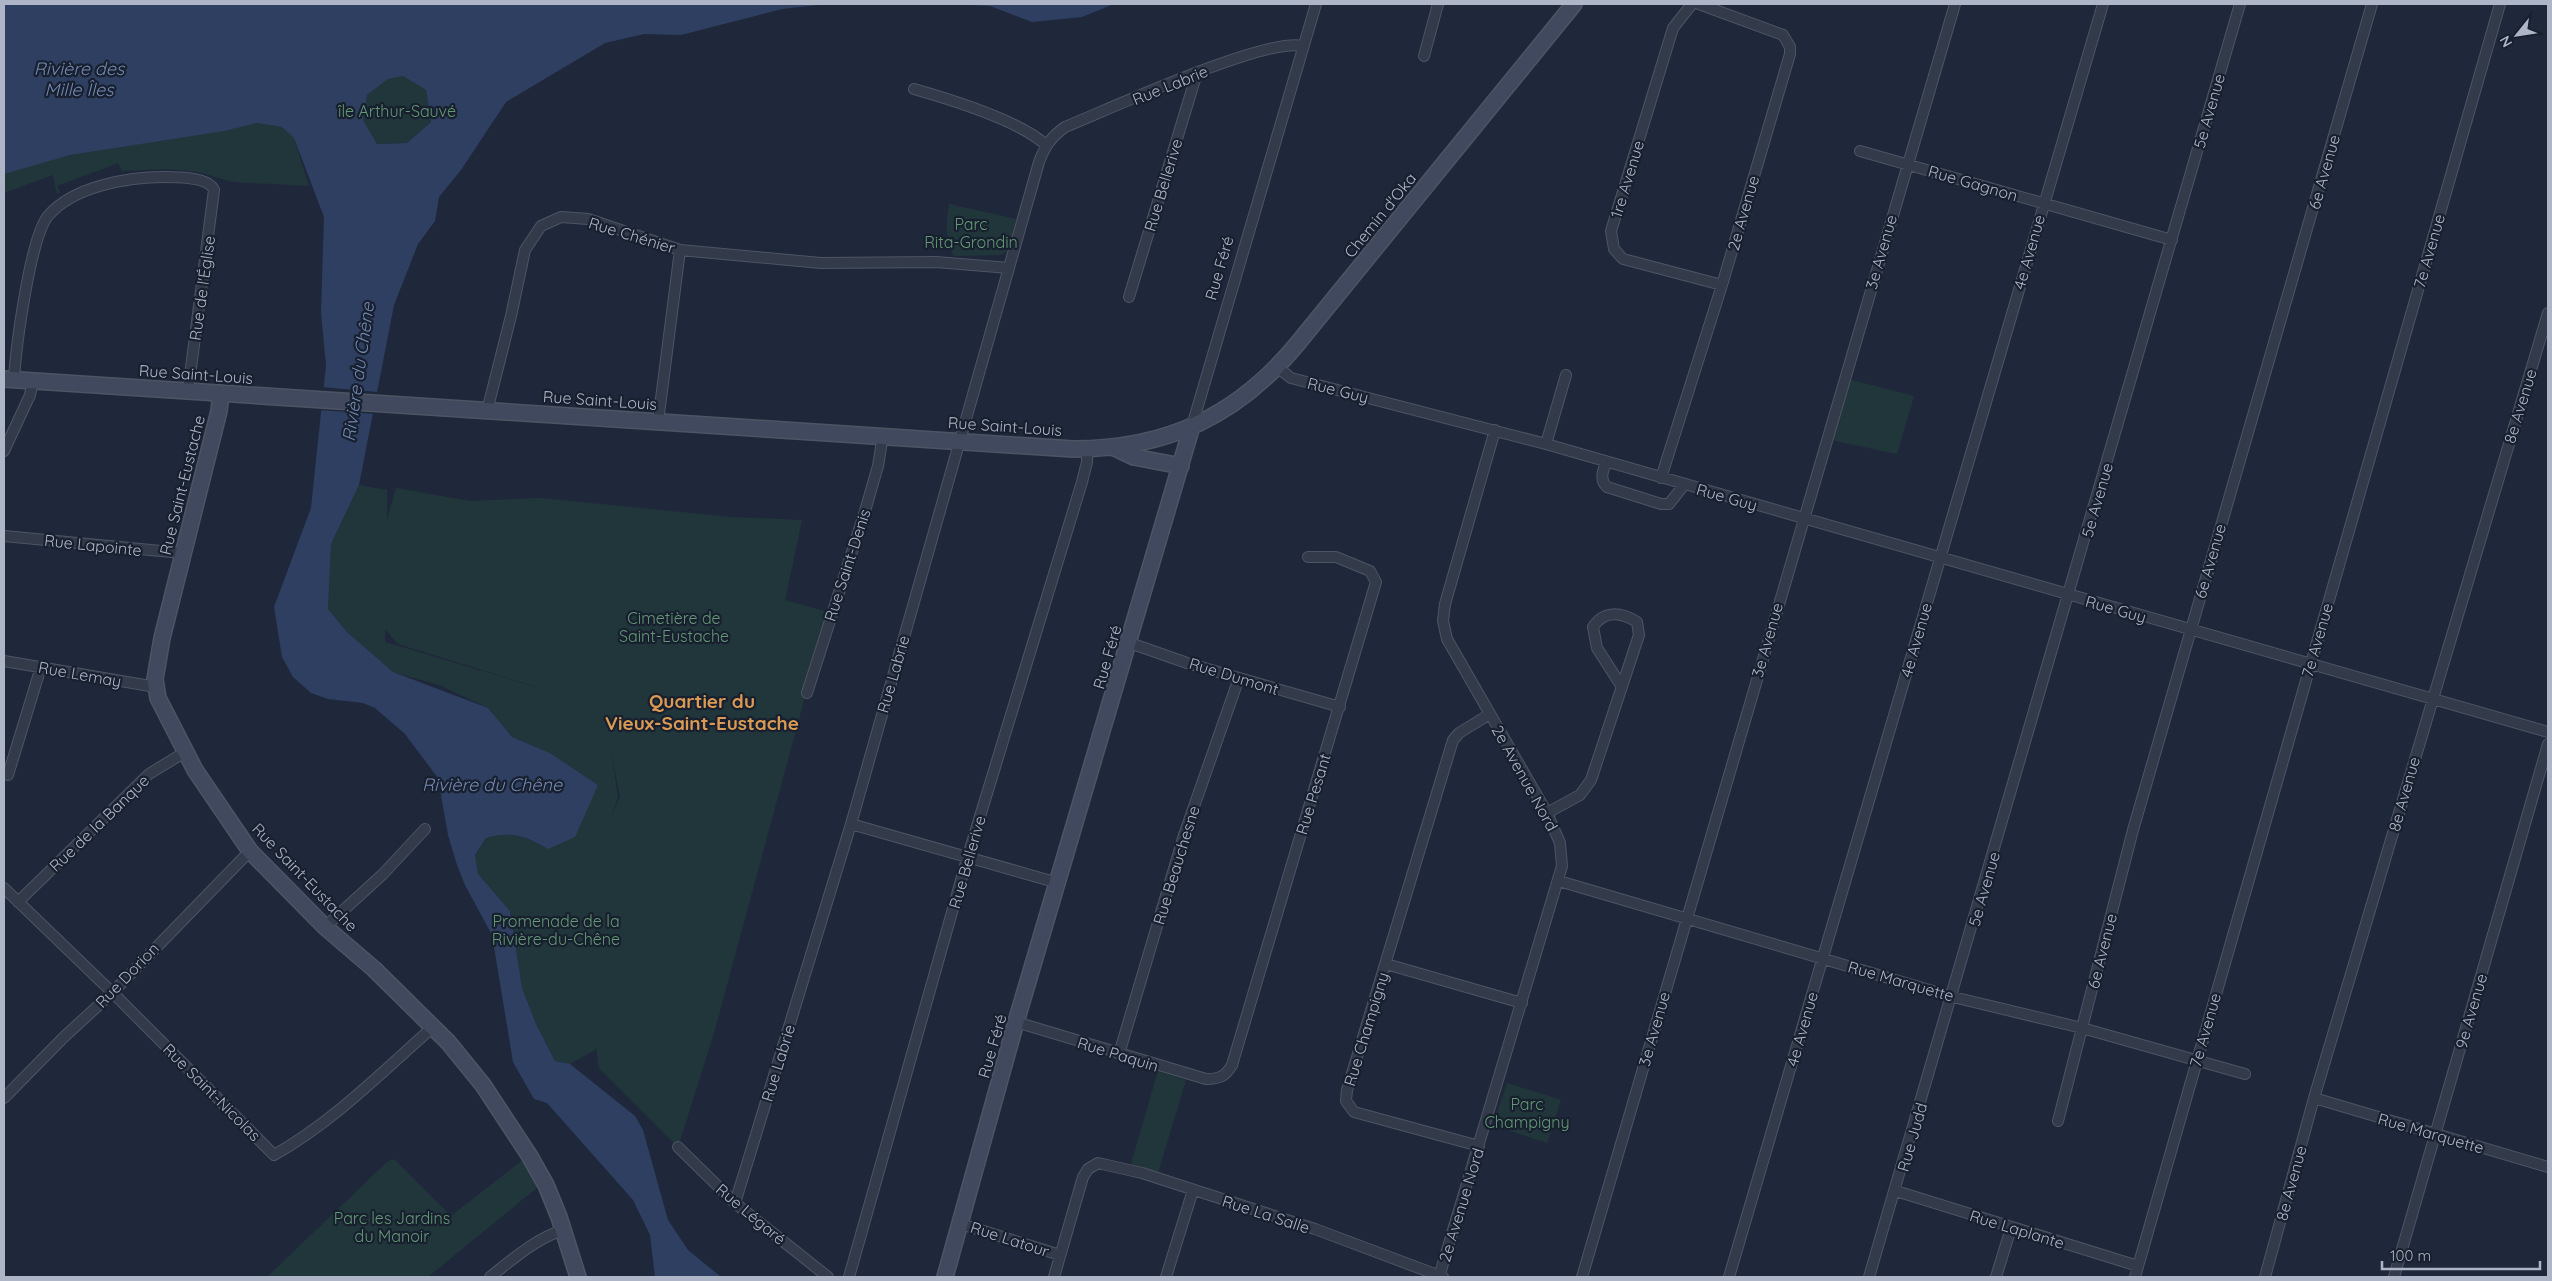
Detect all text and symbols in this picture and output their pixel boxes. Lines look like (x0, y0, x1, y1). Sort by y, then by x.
north arrow (2492, 10, 2542, 60)
text: N (2495, 33, 2516, 50)
water label: Rivière des Mille Îles (34, 57, 126, 101)
street label: Rue Labrie (1129, 61, 1211, 109)
street label: 5e Avenue (2189, 71, 2229, 151)
park label: île Arthur-Sauvé (337, 101, 456, 121)
street label: 6e Avenue (2304, 132, 2344, 212)
street label: Rue Bellerive (1139, 136, 1187, 234)
street label: 1re Avenue (1606, 138, 1648, 220)
street label: Rue Gagnon (1926, 161, 2020, 205)
street label: Chemin d'Oka (1340, 169, 1420, 261)
street label: 2e Avenue (1723, 173, 1763, 253)
street label: Rue Chénier (586, 212, 678, 258)
street label: 3e Avenue (1861, 212, 1901, 292)
street label: 4e Avenue (2009, 212, 2049, 292)
street label: 7e Avenue (2409, 212, 2449, 290)
park label: Parc Rita-Grondin (924, 214, 1018, 252)
street label: Rue de l'Église (185, 234, 219, 342)
street label: Rue Féré (1200, 234, 1238, 302)
water label: Rivière du Chêne (337, 300, 379, 443)
street label: Rue Saint-Louis (138, 360, 254, 388)
street label: 8e Avenue (2499, 366, 2541, 446)
street label: Rue Guy (1305, 373, 1371, 407)
street label: Rue Saint-Louis (542, 386, 658, 414)
street label: Rue Saint-Louis (947, 412, 1063, 440)
street label: Rue Saint-Eustache (155, 413, 209, 557)
street label: 5e Avenue (2077, 460, 2117, 540)
street label: Rue Guy (1694, 479, 1760, 515)
street label: Rue Saint-Denis (819, 506, 875, 624)
street label: 6e Avenue (2190, 521, 2230, 601)
street label: Rue Lapointe (43, 530, 143, 560)
street label: Rue Guy (2083, 591, 2149, 627)
street label: 3e Avenue (1747, 600, 1787, 680)
street label: 4e Avenue (1896, 600, 1936, 680)
street label: 7e Avenue (2297, 601, 2337, 679)
park label: Cimetière de Saint-Eustache (619, 608, 729, 646)
street label: Rue Féré (1088, 623, 1126, 691)
street label: Rue Labrie (872, 633, 914, 715)
street label: Rue Dumont (1187, 653, 1281, 699)
street label: Rue Lemay (37, 657, 123, 691)
district label: Quartier du Vieux-Saint-Eustache (605, 689, 799, 735)
street label: 2e Avenue Nord (1488, 721, 1562, 835)
street label: Rue Pesant (1291, 751, 1335, 837)
street label: 8e Avenue (2384, 754, 2424, 834)
street label: Rue de la Banque (45, 770, 153, 876)
water label: Rivière du Chêne (422, 773, 563, 796)
street label: Rue Beauchesne (1148, 803, 1204, 927)
street label: Rue Bellerive (944, 813, 990, 911)
street label: Rue Saint-Eustache (248, 819, 362, 935)
street label: 5e Avenue (1964, 849, 2004, 929)
park label: Promenade de la Rivière-du-Chêne (492, 911, 620, 949)
street label: 6e Avenue (2083, 911, 2121, 991)
street label: Rue Dorion (91, 938, 163, 1012)
street label: Rue Marquette (1846, 956, 1956, 1006)
street label: Rue Champigny (1339, 970, 1393, 1088)
street label: 9e Avenue (2451, 971, 2491, 1051)
street label: 3e Avenue (1634, 989, 1674, 1069)
street label: 4e Avenue (1782, 989, 1822, 1069)
street label: 7e Avenue (2185, 991, 2225, 1069)
street label: Rue Féré (973, 1012, 1011, 1080)
street label: Rue Labrie (757, 1022, 799, 1104)
street label: Rue Paquin (1075, 1032, 1161, 1076)
street label: Rue Saint-Nicolas (159, 1039, 265, 1145)
park label: Parc Champigny (1484, 1094, 1570, 1132)
street label: Rue Judd (1893, 1100, 1931, 1174)
street label: Rue Marquette (2376, 1108, 2486, 1158)
street label: 8e Avenue (2271, 1143, 2311, 1223)
street label: 2e Avenue Nord (1434, 1146, 1488, 1264)
street label: Rue Légaré (712, 1179, 790, 1249)
street label: Rue La Salle (1220, 1190, 1312, 1238)
street label: Rue Laplante (1967, 1205, 2067, 1253)
park label: Parc les Jardins du Manoir (334, 1208, 450, 1246)
street label: Rue Latour (968, 1217, 1052, 1261)
scale bar (2382, 1238, 2540, 1270)
text: 100 m (2390, 1246, 2431, 1265)

